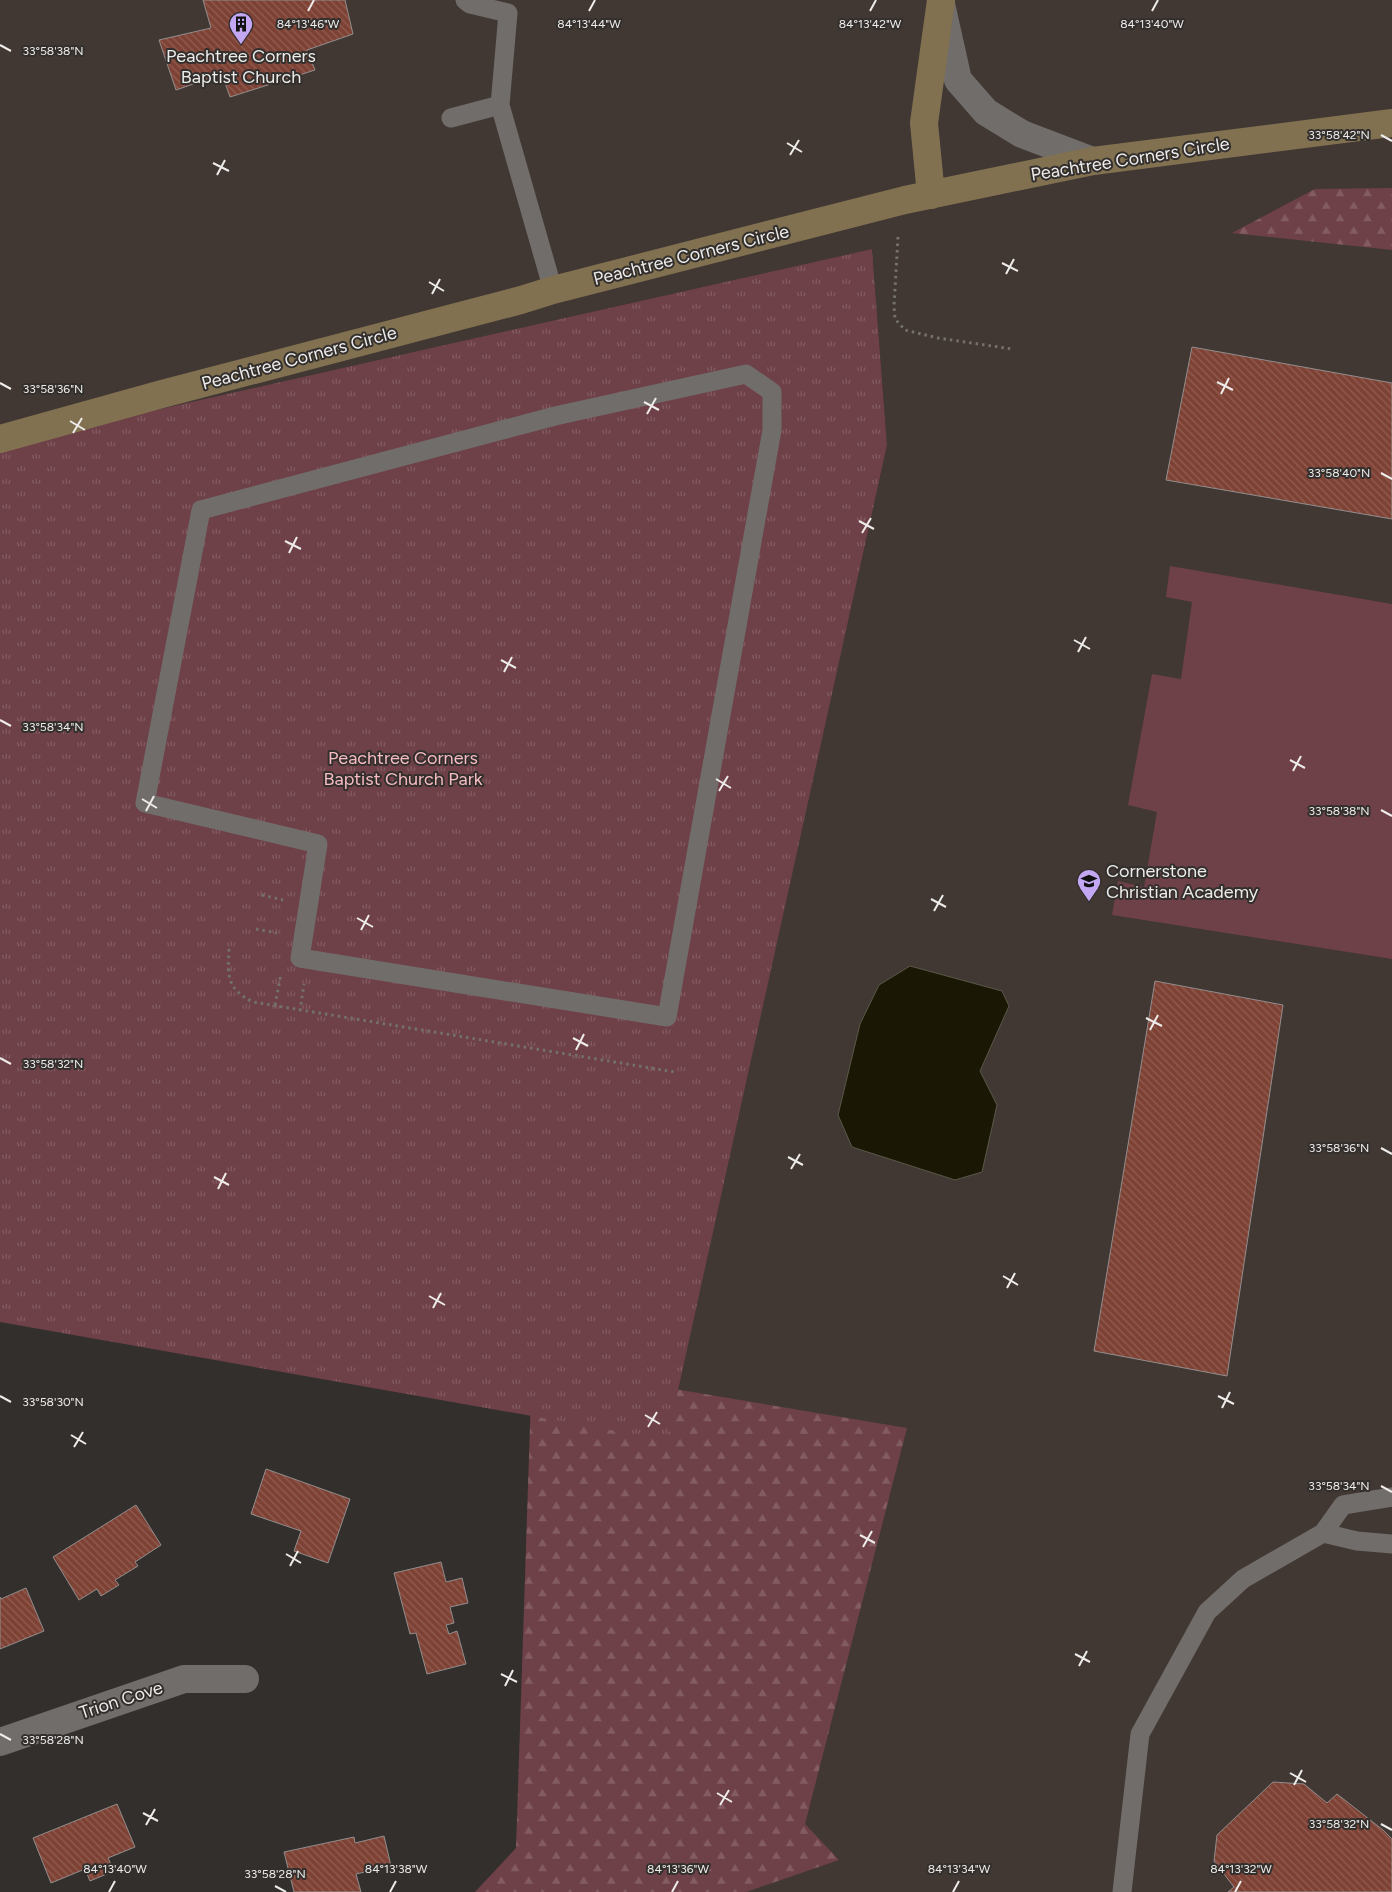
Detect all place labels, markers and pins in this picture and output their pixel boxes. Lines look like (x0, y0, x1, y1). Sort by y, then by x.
building icon: Peachtree Corners Baptist Church (228, 11, 254, 45)
place label: Peachtree Corners Baptist Church (166, 45, 316, 88)
place label: Cornerstone Christian Academy (1106, 860, 1259, 903)
school or university icon: Cornerstone Christian Academy (1076, 868, 1102, 902)

